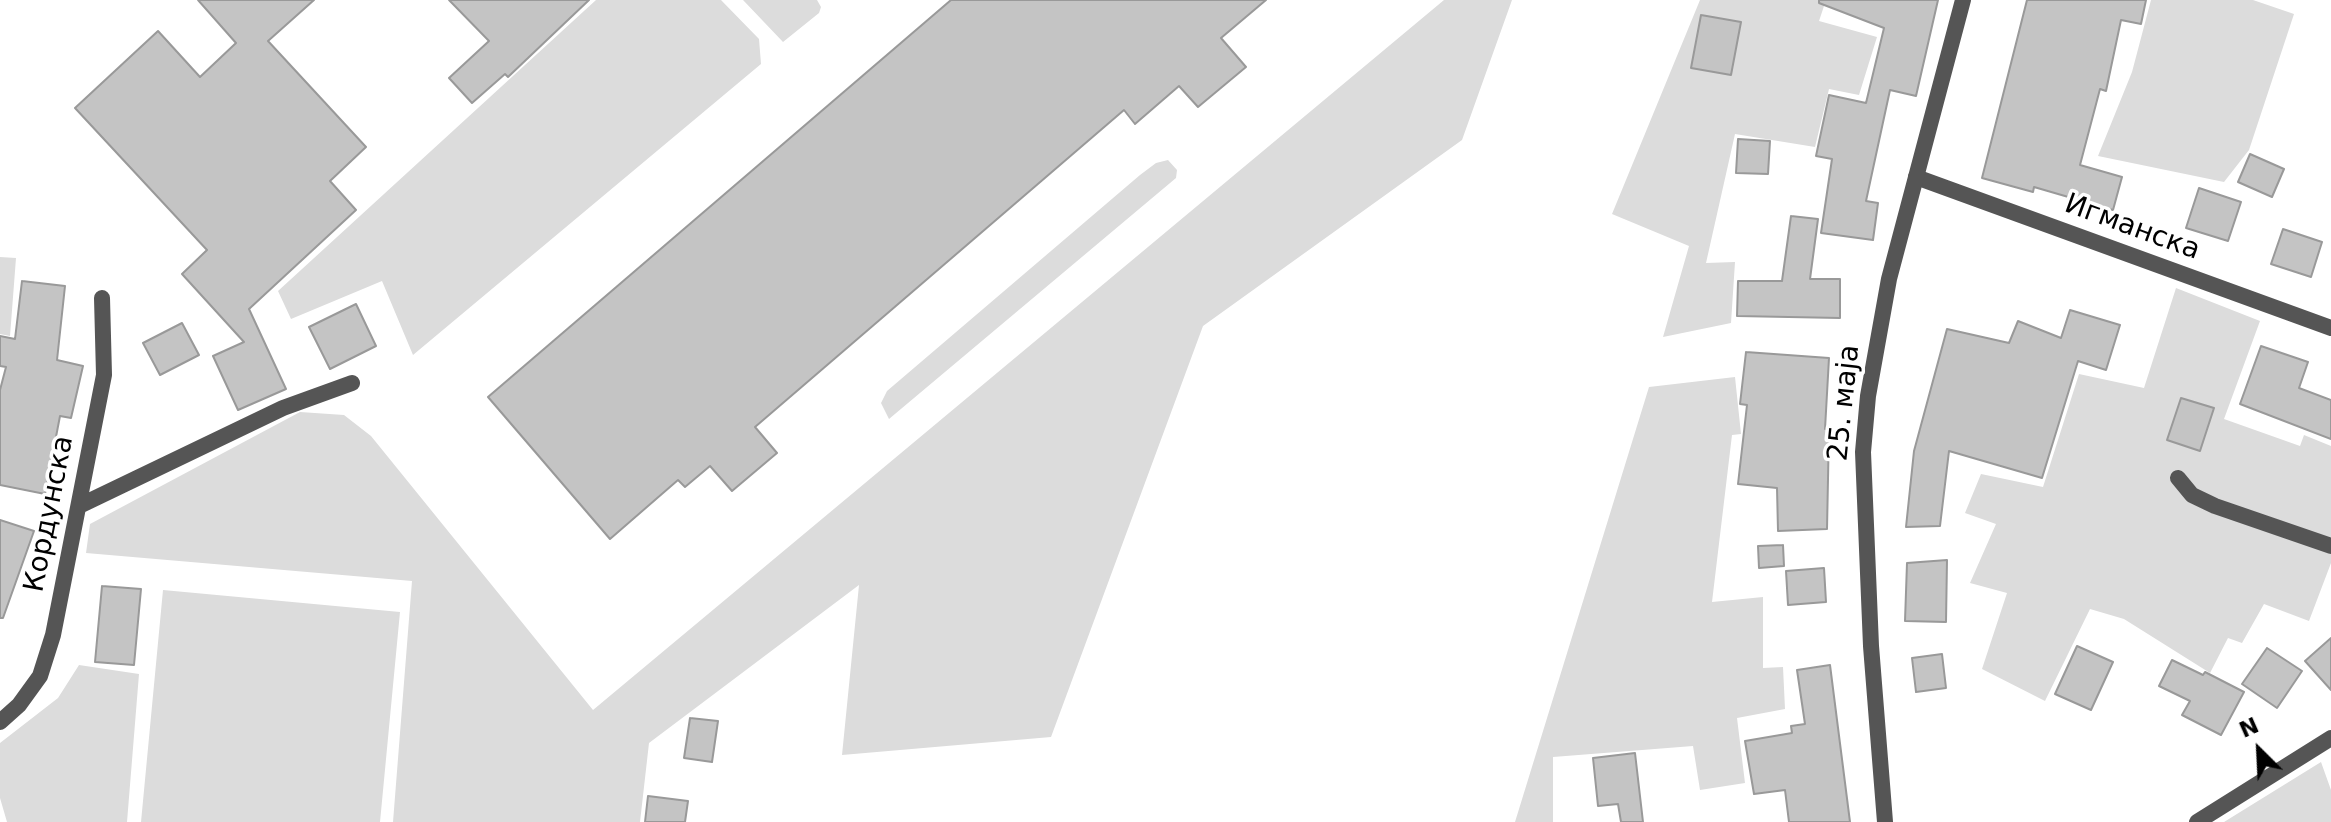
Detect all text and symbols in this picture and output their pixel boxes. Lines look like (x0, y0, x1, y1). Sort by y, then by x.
street label: Игманска (2060, 188, 2204, 268)
street label: 25. маја (1822, 343, 1868, 463)
street label: Кордунска (18, 433, 82, 595)
north arrow (2219, 710, 2299, 790)
text: N (2236, 712, 2263, 743)

